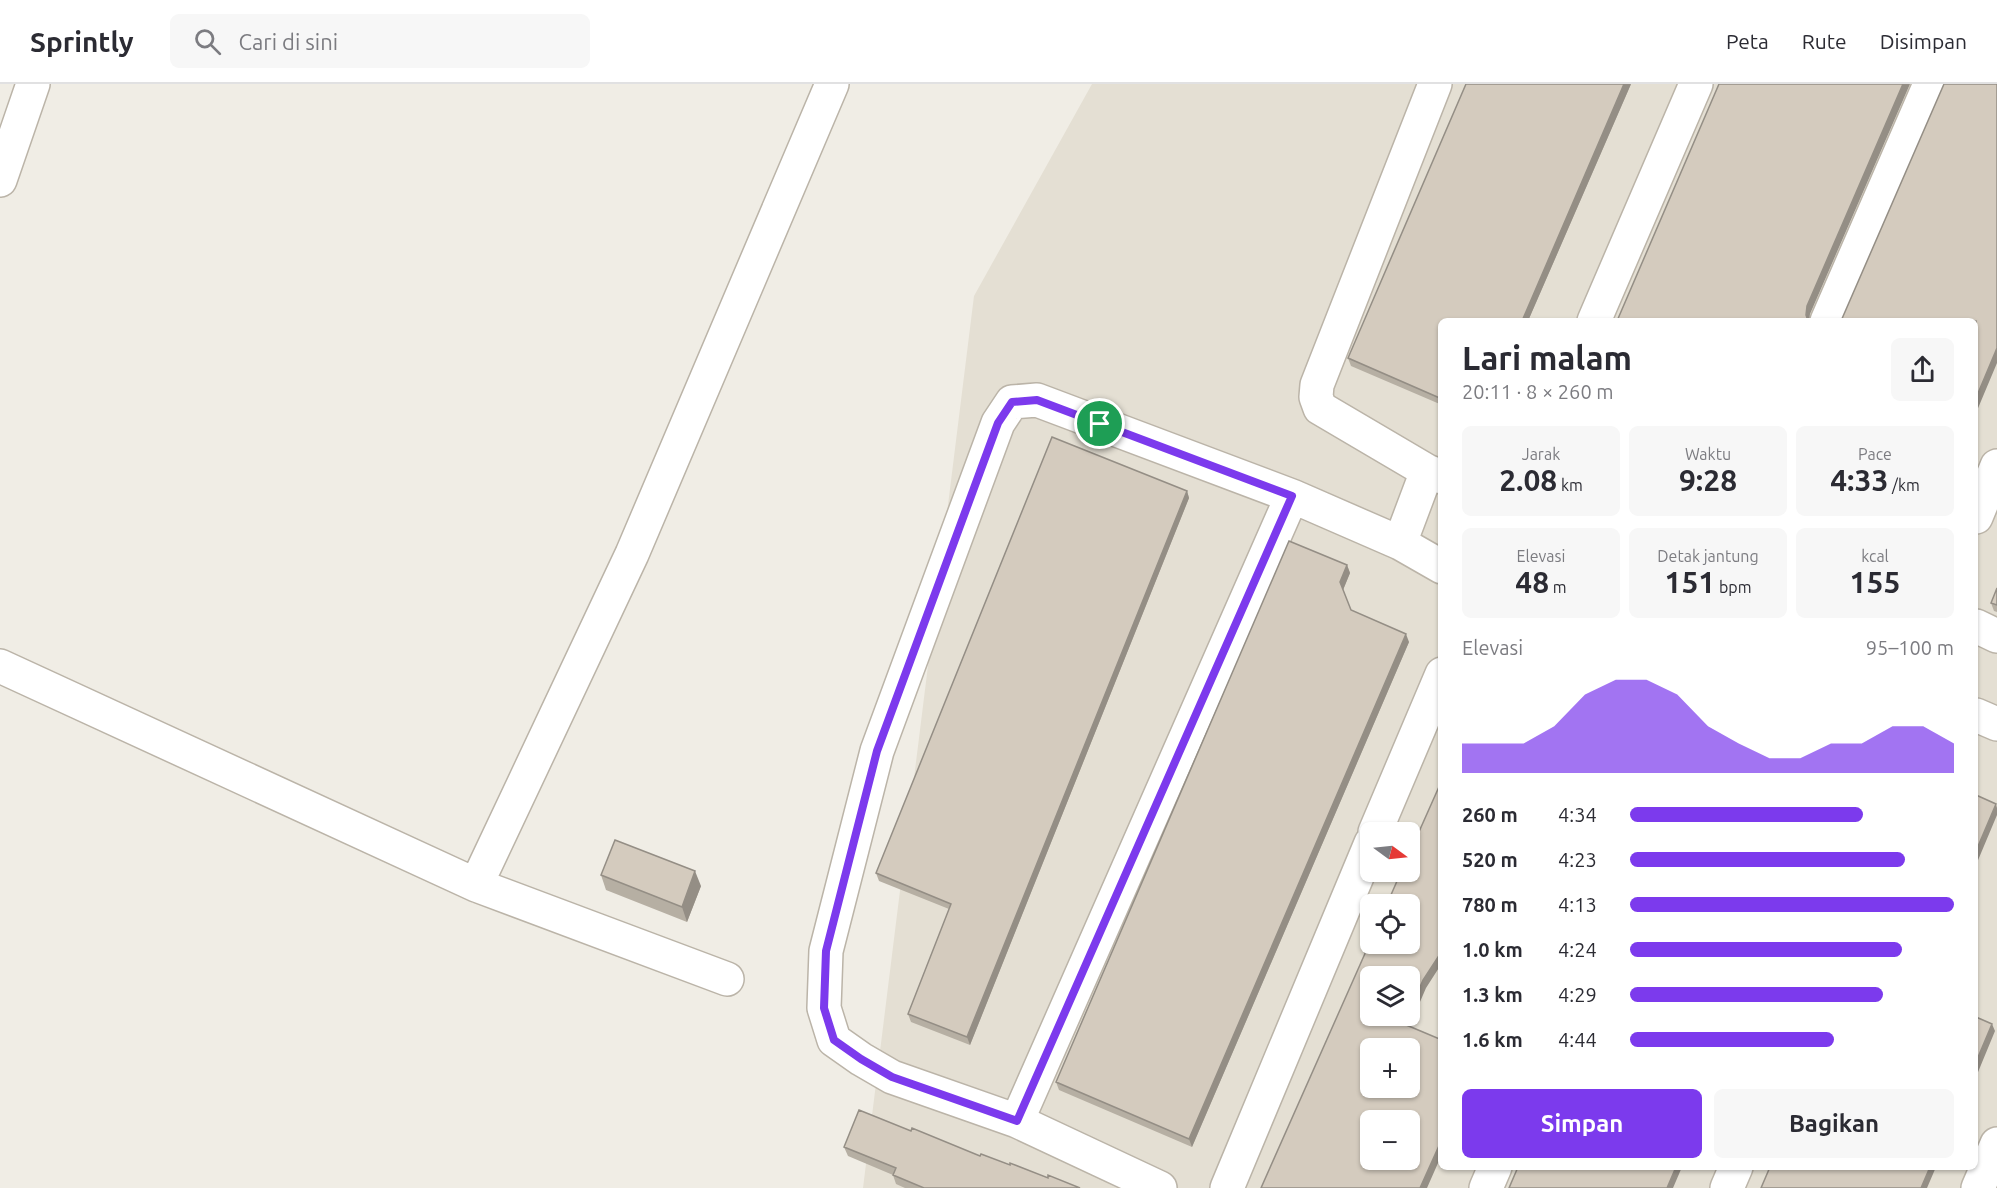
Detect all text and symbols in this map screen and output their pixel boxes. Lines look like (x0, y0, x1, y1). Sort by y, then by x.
search box (170, 14, 590, 68)
icon: search (191, 25, 224, 58)
text: Sprintly (30, 26, 134, 57)
text: Cari di sini (239, 29, 338, 54)
text: Peta (1726, 29, 1769, 53)
text: Rute (1802, 29, 1847, 53)
text: Disimpan (1880, 29, 1967, 53)
button: share (1891, 338, 1954, 401)
text: Lari malam (1462, 339, 1632, 376)
text: 20:11 · 8 × 260 m (1462, 380, 1614, 403)
pin (1074, 398, 1125, 449)
icon: arrive (1083, 407, 1116, 440)
text: Jarak (1522, 445, 1560, 463)
text: Waktu (1685, 445, 1731, 463)
text: Pace (1858, 445, 1892, 463)
text: 2.08 (1499, 463, 1557, 497)
text: 9:28 (1679, 463, 1737, 497)
text: 4:33 (1830, 463, 1888, 497)
text: km (1557, 476, 1583, 494)
text: /km (1888, 476, 1920, 494)
text: Elevasi (1517, 547, 1565, 565)
text: Detak jantung (1657, 547, 1759, 565)
text: kcal (1861, 547, 1889, 565)
text: 48 (1515, 565, 1549, 599)
text: 151 (1665, 565, 1715, 599)
text: 155 (1850, 565, 1900, 599)
text: m (1549, 578, 1567, 596)
text: bpm (1715, 578, 1751, 596)
text: Elevasi (1462, 636, 1523, 659)
text: 95–100 m (1866, 636, 1954, 659)
text: 260 m (1462, 803, 1518, 826)
text: 4:34 (1558, 803, 1597, 826)
north arrow (1360, 822, 1420, 882)
map controls (1360, 822, 1420, 1170)
text: 520 m (1462, 848, 1518, 871)
text: 4:23 (1558, 848, 1597, 871)
text: 780 m (1462, 893, 1518, 916)
text: 4:13 (1558, 893, 1597, 916)
button: locate (1360, 894, 1420, 954)
text: 1.0 km (1462, 938, 1523, 961)
text: 4:24 (1558, 938, 1597, 961)
button: layers (1360, 966, 1420, 1026)
text: 1.3 km (1462, 983, 1523, 1006)
text: 4:29 (1558, 983, 1597, 1006)
text: 1.6 km (1462, 1028, 1523, 1051)
text: 4:44 (1558, 1028, 1597, 1051)
button: + (1360, 1038, 1420, 1098)
button: Simpan (1462, 1089, 1702, 1158)
button: Bagikan (1714, 1089, 1954, 1158)
button: − (1360, 1110, 1420, 1170)

